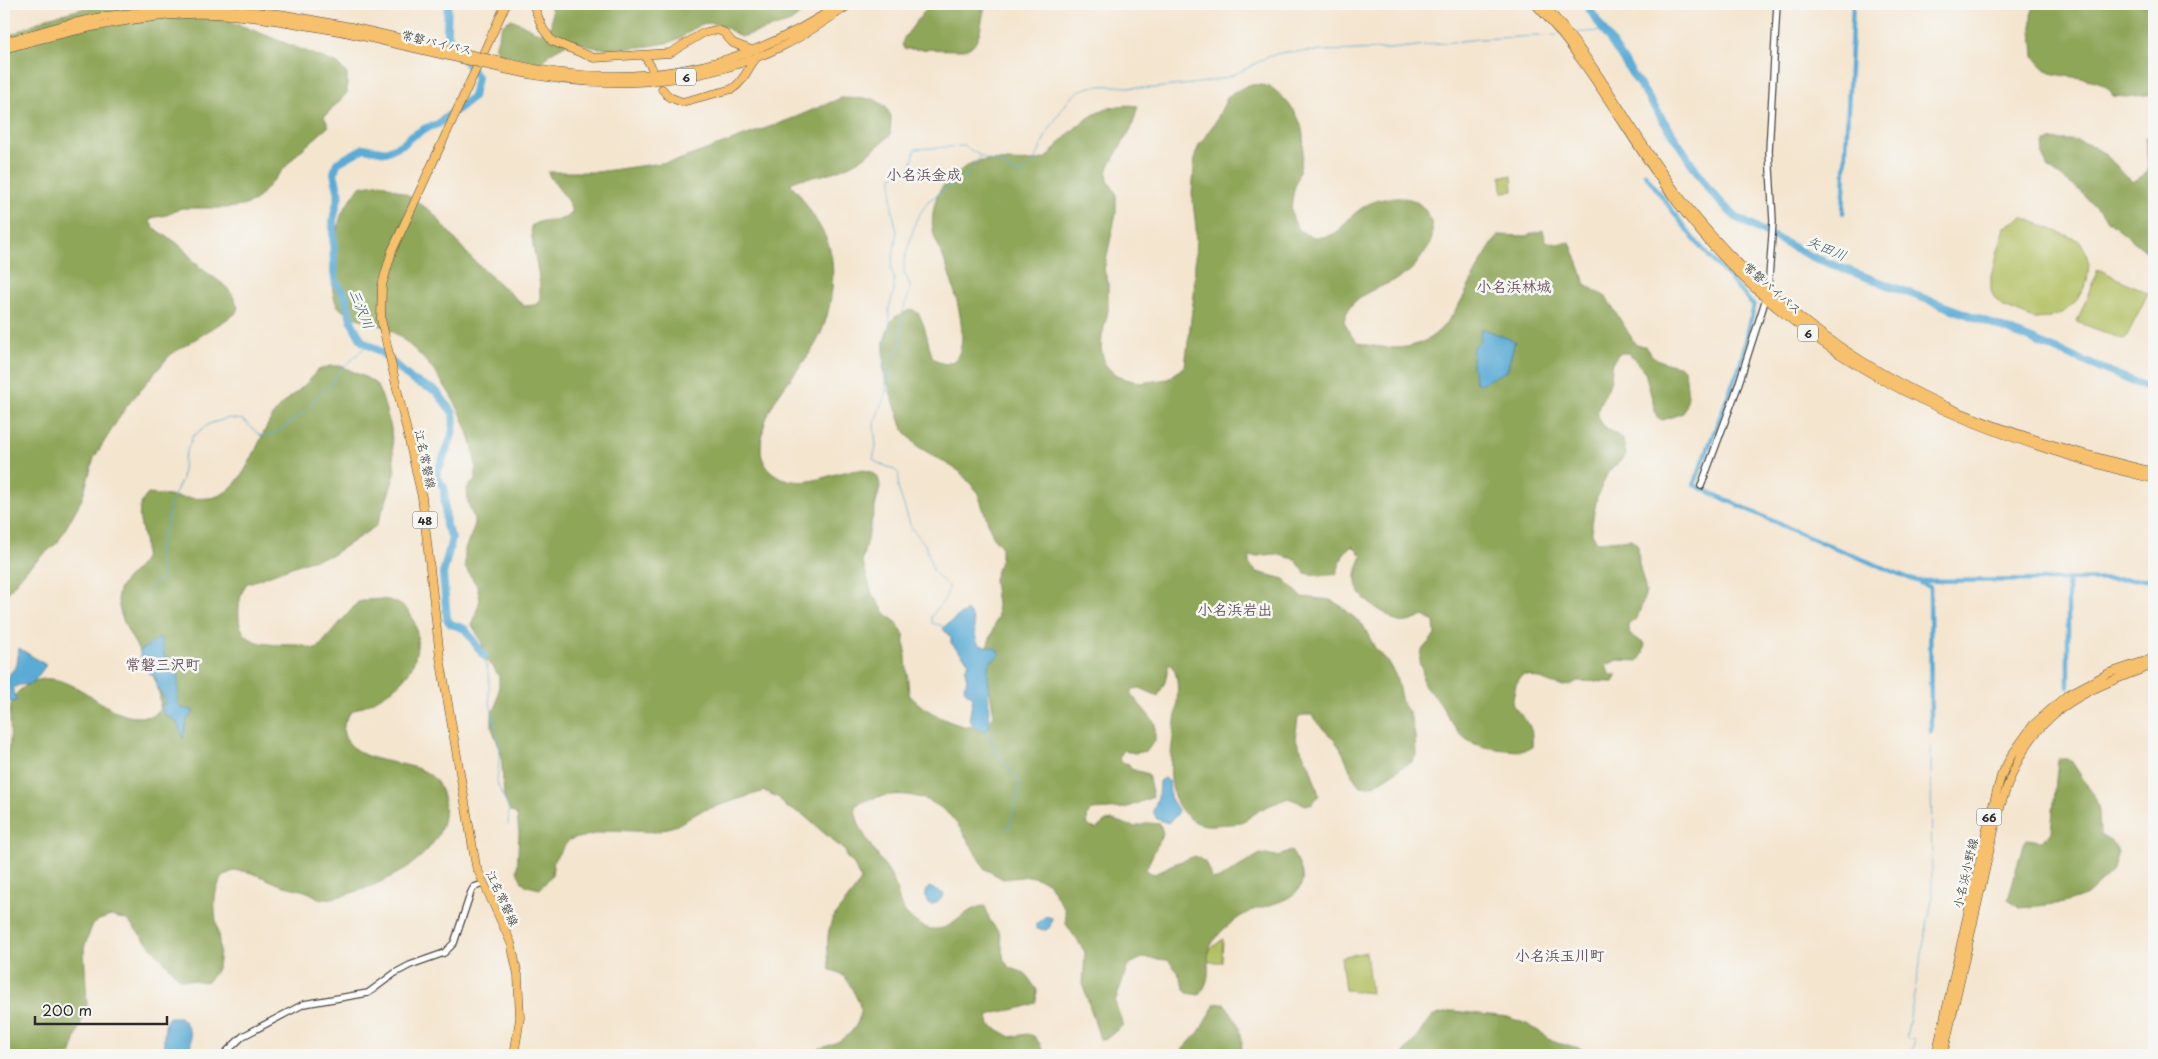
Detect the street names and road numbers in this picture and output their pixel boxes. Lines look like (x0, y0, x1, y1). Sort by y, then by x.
street label: 常磐バイパス (400, 25, 474, 59)
road number: 6 (676, 68, 696, 86)
street label: 常磐バイパス (1740, 258, 1806, 318)
road number: 6 (1798, 324, 1818, 342)
street label: 江名常磐線 (411, 428, 441, 490)
road number: 48 (412, 512, 438, 528)
road number: 66 (1976, 809, 2002, 826)
street label: 小名浜小野線 (1948, 836, 1982, 910)
street label: 江名常磐線 (482, 867, 524, 929)

